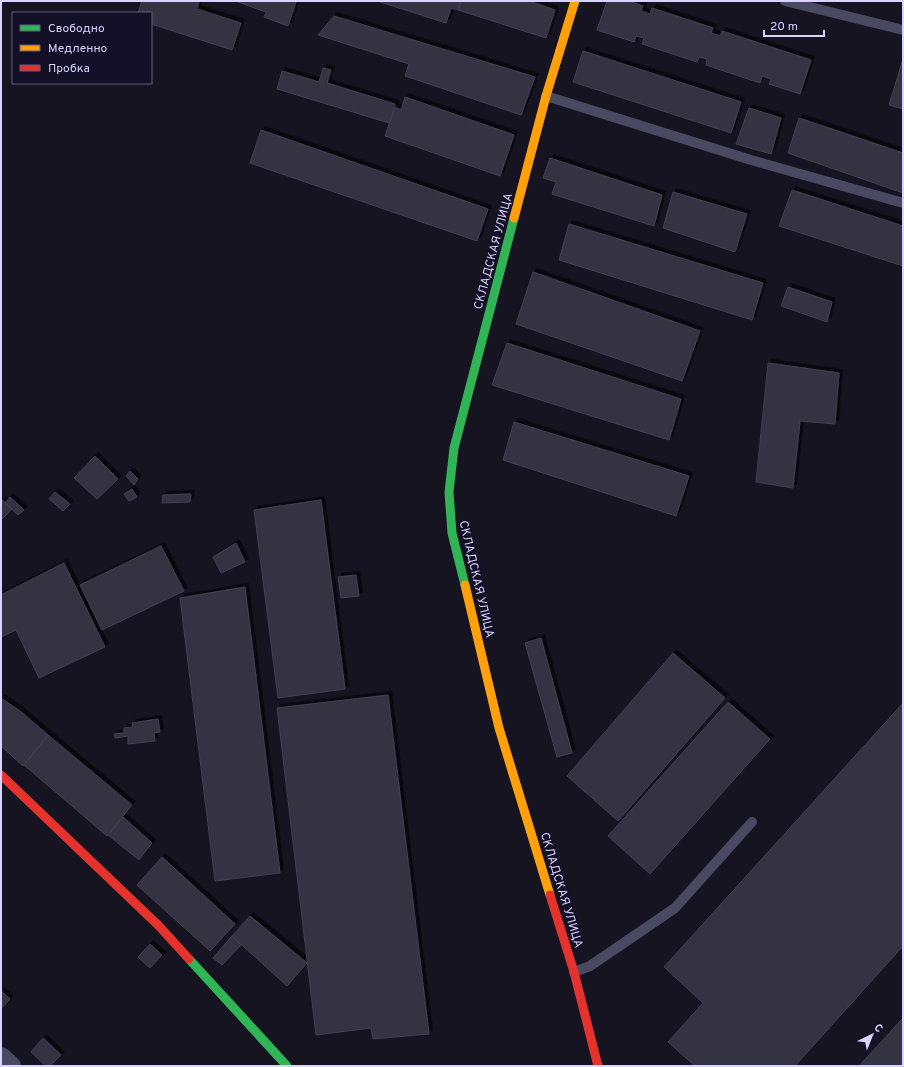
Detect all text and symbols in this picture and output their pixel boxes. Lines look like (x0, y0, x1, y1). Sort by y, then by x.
legend (12, 12, 152, 84)
scale bar (764, 12, 824, 38)
text: 20 m (770, 19, 798, 35)
text: Свободно (48, 21, 105, 37)
text: Медленно (48, 41, 108, 57)
text: Пробка (48, 61, 90, 77)
street label: СКЛАДСКАЯ УЛИЦА (471, 191, 517, 311)
street label: СКЛАДСКАЯ УЛИЦА (455, 519, 497, 639)
street label: СКЛАДСКАЯ УЛИЦА (536, 831, 586, 950)
north arrow (852, 1015, 892, 1055)
text: С (871, 1021, 885, 1036)

